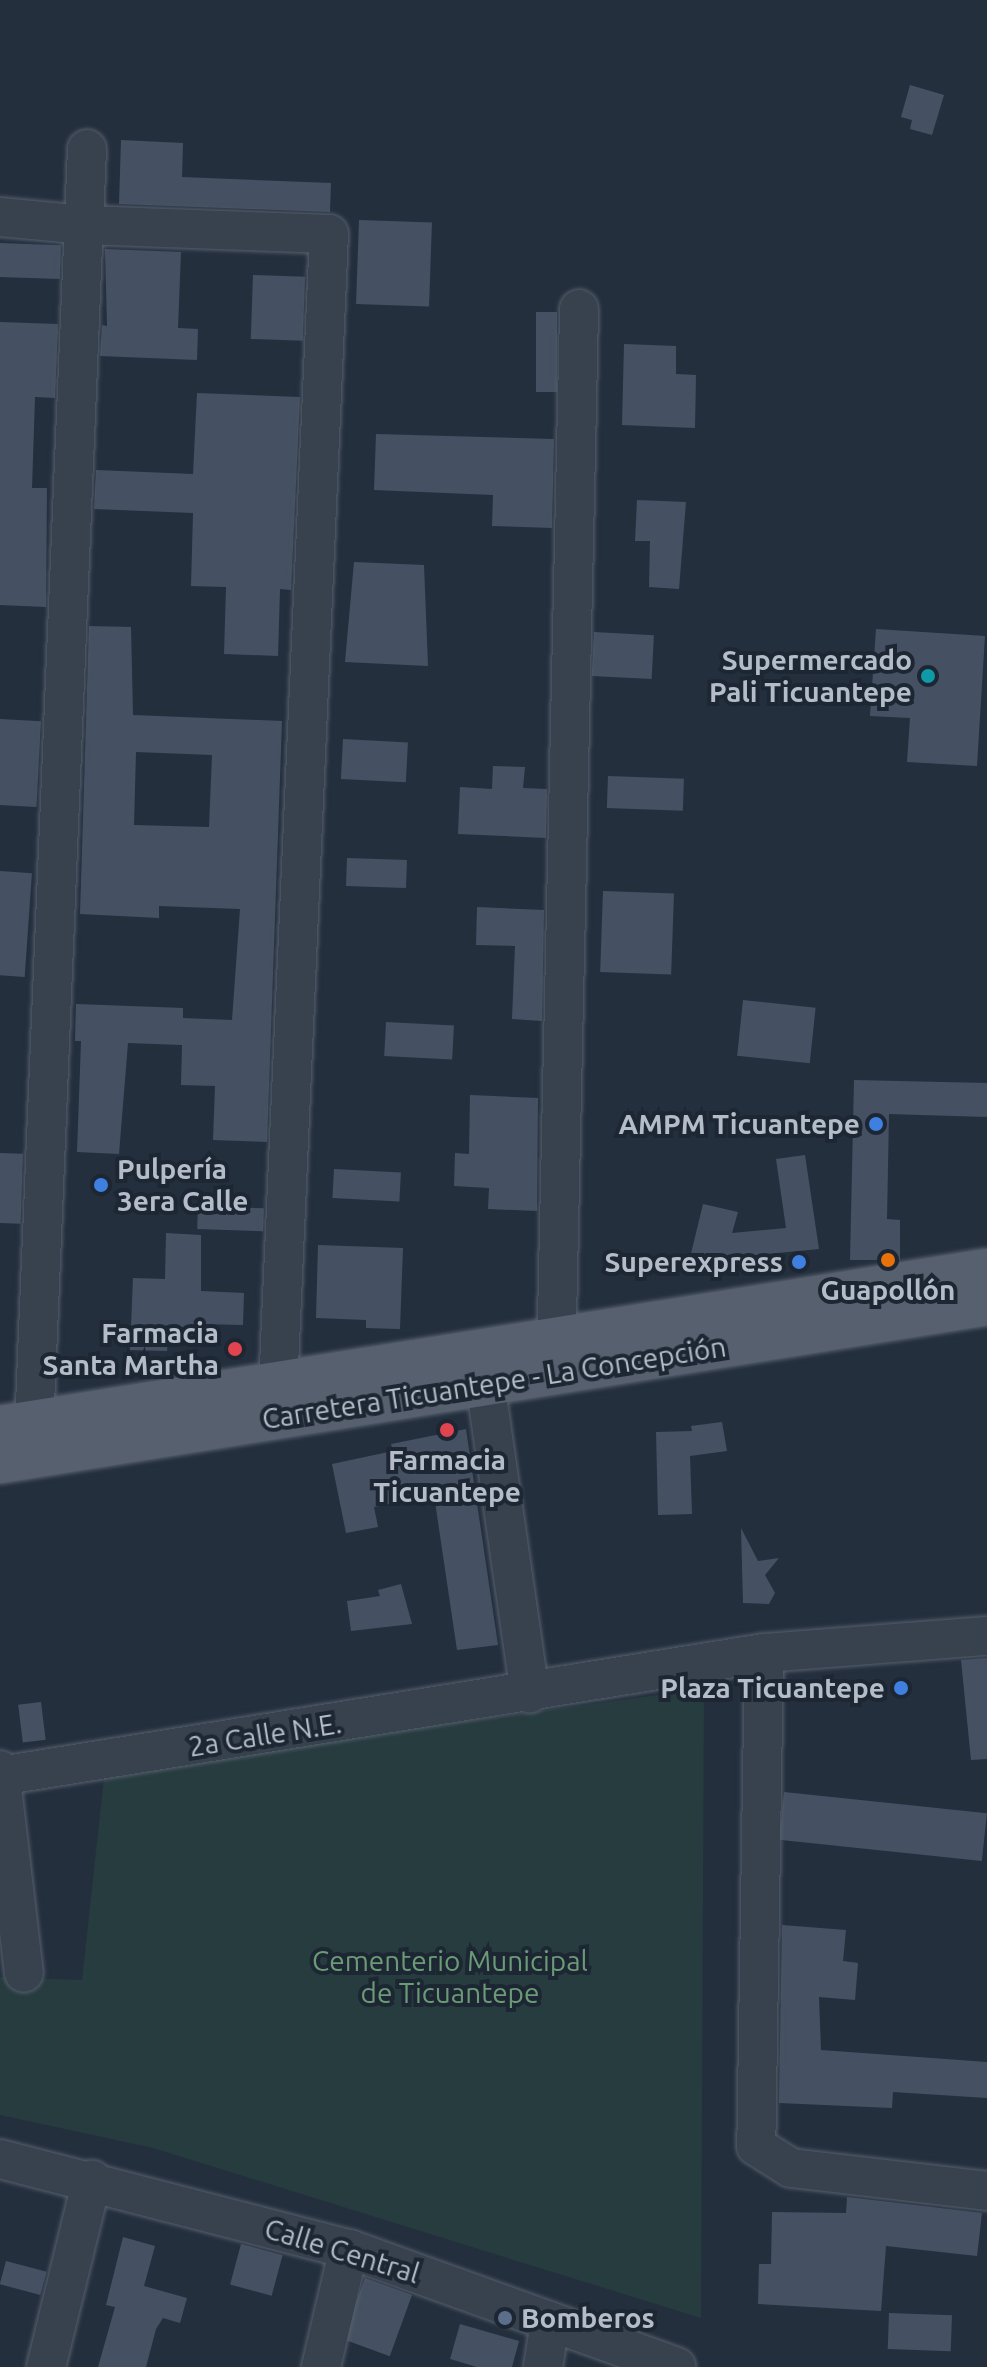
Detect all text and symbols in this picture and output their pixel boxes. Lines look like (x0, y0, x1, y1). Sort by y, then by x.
place label: Supermercado Pali Ticuantepe (709, 643, 912, 709)
marker: Supermercado Pali Ticuantepe (919, 667, 937, 685)
place label: AMPM Ticuantepe (618, 1107, 860, 1141)
marker: AMPM Ticuantepe (867, 1115, 885, 1133)
place label: Pulpería 3era Calle (117, 1152, 248, 1218)
marker: Pulpería 3era Calle (92, 1176, 110, 1194)
place label: Superexpress (605, 1245, 783, 1279)
marker: Guapollón (879, 1251, 897, 1269)
marker: Superexpress (790, 1253, 808, 1271)
place label: Guapollón (821, 1273, 955, 1307)
place label: Farmacia Santa Martha (42, 1316, 219, 1382)
street label: Carretera Ticuantepe - La Concepción (260, 1330, 728, 1436)
marker: Farmacia Santa Martha (226, 1340, 244, 1358)
marker: Farmacia Ticuantepe (438, 1421, 456, 1439)
place label: Farmacia Ticuantepe (373, 1443, 521, 1509)
place label: Plaza Ticuantepe (660, 1671, 885, 1705)
marker: Plaza Ticuantepe (892, 1679, 910, 1697)
street label: 2a Calle N.E. (186, 1706, 344, 1764)
park label: Cementerio Municipal de Ticuantepe (312, 1944, 588, 2010)
street label: Calle Central (261, 2212, 423, 2290)
place label: Bomberos (521, 2301, 655, 2335)
marker: Bomberos (496, 2309, 514, 2327)

